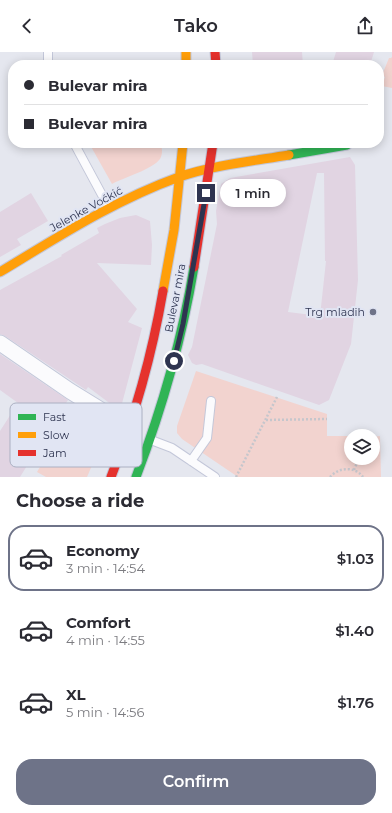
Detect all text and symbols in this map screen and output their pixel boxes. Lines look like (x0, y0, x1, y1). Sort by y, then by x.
icon: back (16, 15, 38, 37)
text: Tako (174, 15, 218, 37)
icon: share (354, 15, 376, 37)
text: Bulevar mira (48, 76, 148, 95)
text: Bulevar mira (48, 114, 148, 133)
callout: 1 min (220, 179, 286, 207)
street label: Jelenke Voćkić (46, 183, 125, 235)
route end (197, 184, 215, 202)
text: 1 min (236, 185, 270, 201)
street label: Bulevar mira (161, 262, 189, 334)
place label: Trg mladih (305, 305, 365, 319)
marker: Trg mladih (368, 307, 378, 317)
route start (165, 352, 183, 370)
legend (10, 403, 142, 467)
text: Fast (43, 410, 67, 424)
text: Slow (43, 428, 69, 442)
map controls (344, 429, 380, 465)
button: layers (344, 429, 380, 465)
text: Jam (42, 446, 67, 460)
text: Choose a ride (16, 490, 144, 512)
icon: car (18, 540, 54, 576)
text: Economy (66, 541, 139, 560)
text: $1.03 (337, 549, 374, 568)
text: 3 min · 14:54 (66, 560, 145, 576)
icon: car (18, 612, 54, 648)
text: Comfort (66, 613, 131, 632)
text: $1.40 (335, 621, 374, 640)
text: 4 min · 14:55 (66, 632, 145, 648)
icon: car (18, 684, 54, 720)
text: XL (66, 685, 85, 704)
text: $1.76 (337, 693, 374, 712)
text: 5 min · 14:56 (66, 704, 144, 720)
button: Confirm (16, 759, 376, 805)

